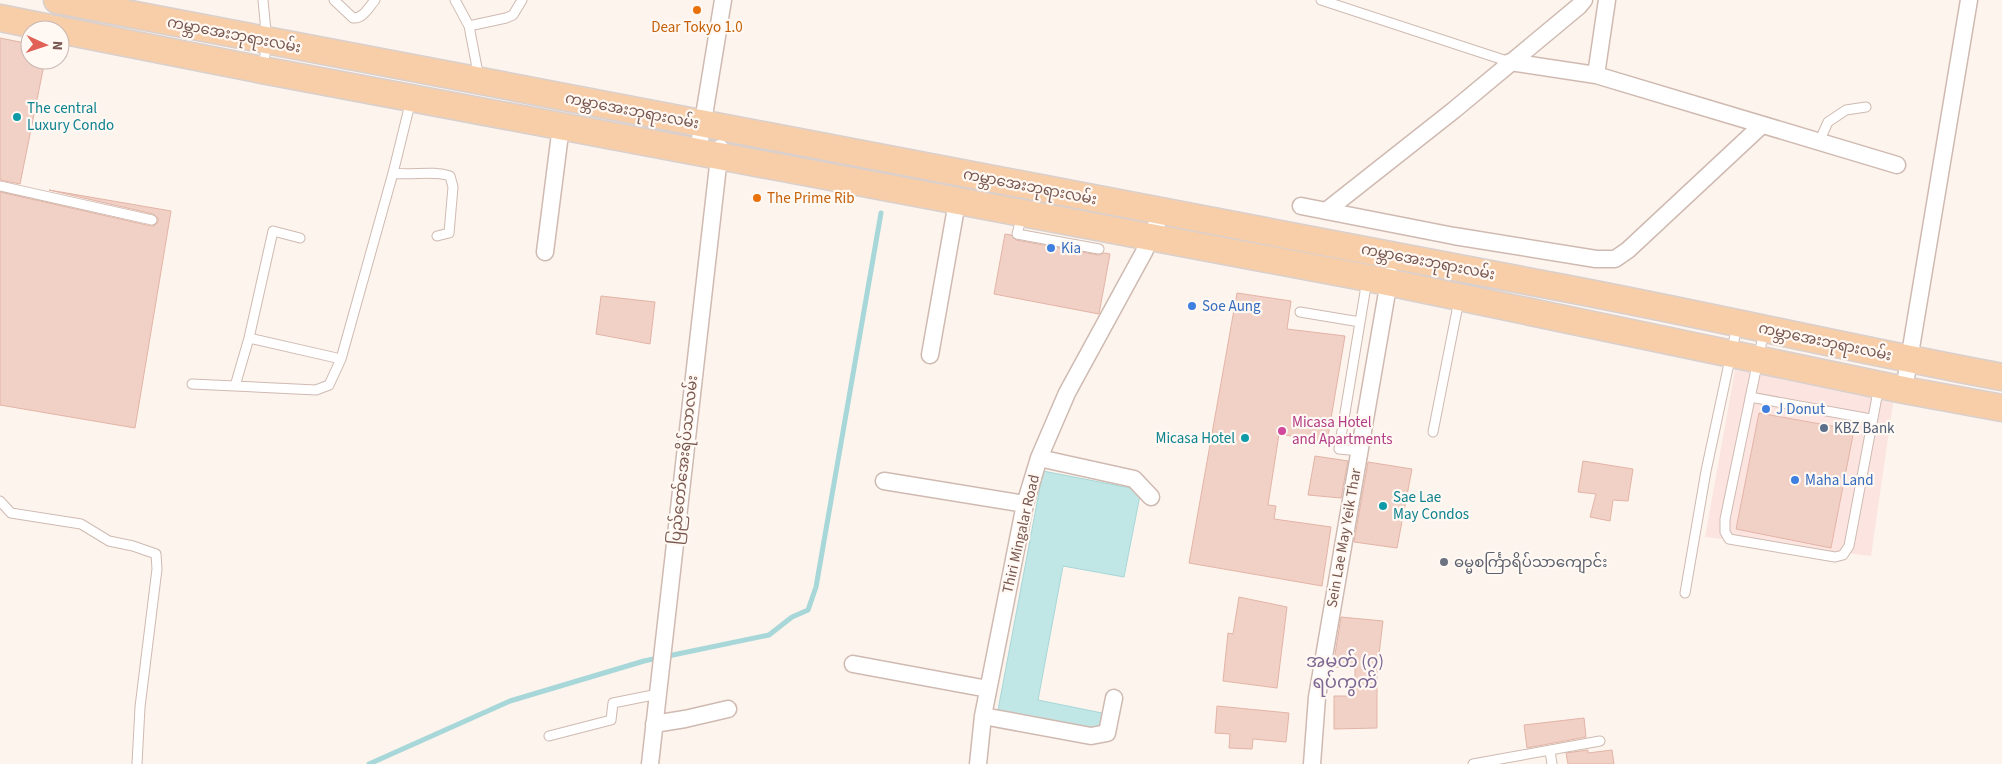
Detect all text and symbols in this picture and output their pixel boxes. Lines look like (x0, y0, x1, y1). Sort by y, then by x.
marker: Dear Tokyo 1.0 (691, 4, 703, 16)
street label: ကမ္ဘာအေးဘုရားလမ်း (165, 12, 303, 59)
place label: Dear Tokyo 1.0 (651, 17, 743, 38)
north arrow (20, 20, 70, 70)
text: N (47, 40, 67, 51)
street label: ကမ္ဘာအေးဘုရားလမ်း (563, 88, 701, 135)
place label: The central Luxury Condo (27, 98, 114, 136)
marker: The central Luxury Condo (11, 111, 23, 123)
street label: ကမ္ဘာအေးဘုရားလမ်း (961, 164, 1099, 211)
place label: The Prime Rib (767, 188, 854, 209)
marker: The Prime Rib (751, 192, 763, 204)
place label: Kia (1061, 238, 1081, 259)
street label: ကမ္ဘာအေးဘုရားလမ်း (1359, 239, 1497, 286)
marker: Kia (1045, 242, 1057, 254)
place label: Soe Aung (1202, 296, 1261, 317)
marker: Soe Aung (1186, 300, 1198, 312)
street label: ကမ္ဘာအေးဘုရားလမ်း (1756, 318, 1894, 367)
street label: ပြည်တော်အေးရိပ်သာလမ်း (665, 374, 704, 546)
place label: J Donut (1776, 399, 1825, 420)
marker: J Donut (1760, 403, 1772, 415)
place label: Micasa Hotel and Apartments (1292, 412, 1392, 450)
place label: KBZ Bank (1834, 418, 1895, 439)
marker: KBZ Bank (1818, 422, 1830, 434)
marker: Micasa Hotel and Apartments (1276, 425, 1288, 437)
place label: Micasa Hotel (1156, 428, 1235, 449)
marker: Micasa Hotel (1239, 432, 1251, 444)
street label: Sein Lae May Yeik Thar (1321, 466, 1367, 609)
place label: Maha Land (1805, 470, 1874, 491)
street label: Thiri Mingalar Road (997, 473, 1045, 595)
marker: Maha Land (1789, 474, 1801, 486)
place label: Sae Lae May Condos (1393, 487, 1469, 525)
marker: Sae Lae May Condos (1377, 500, 1389, 512)
place label: ဓမ္မစင်္ကြာရိပ်သာကျောင်း (1454, 552, 1607, 574)
marker: ဓမ္မစင်္ကြာရိပ်သာကျောင်း (1438, 556, 1450, 568)
district label: အမှတ် (၇) ရပ်ကွက် (1306, 648, 1384, 697)

